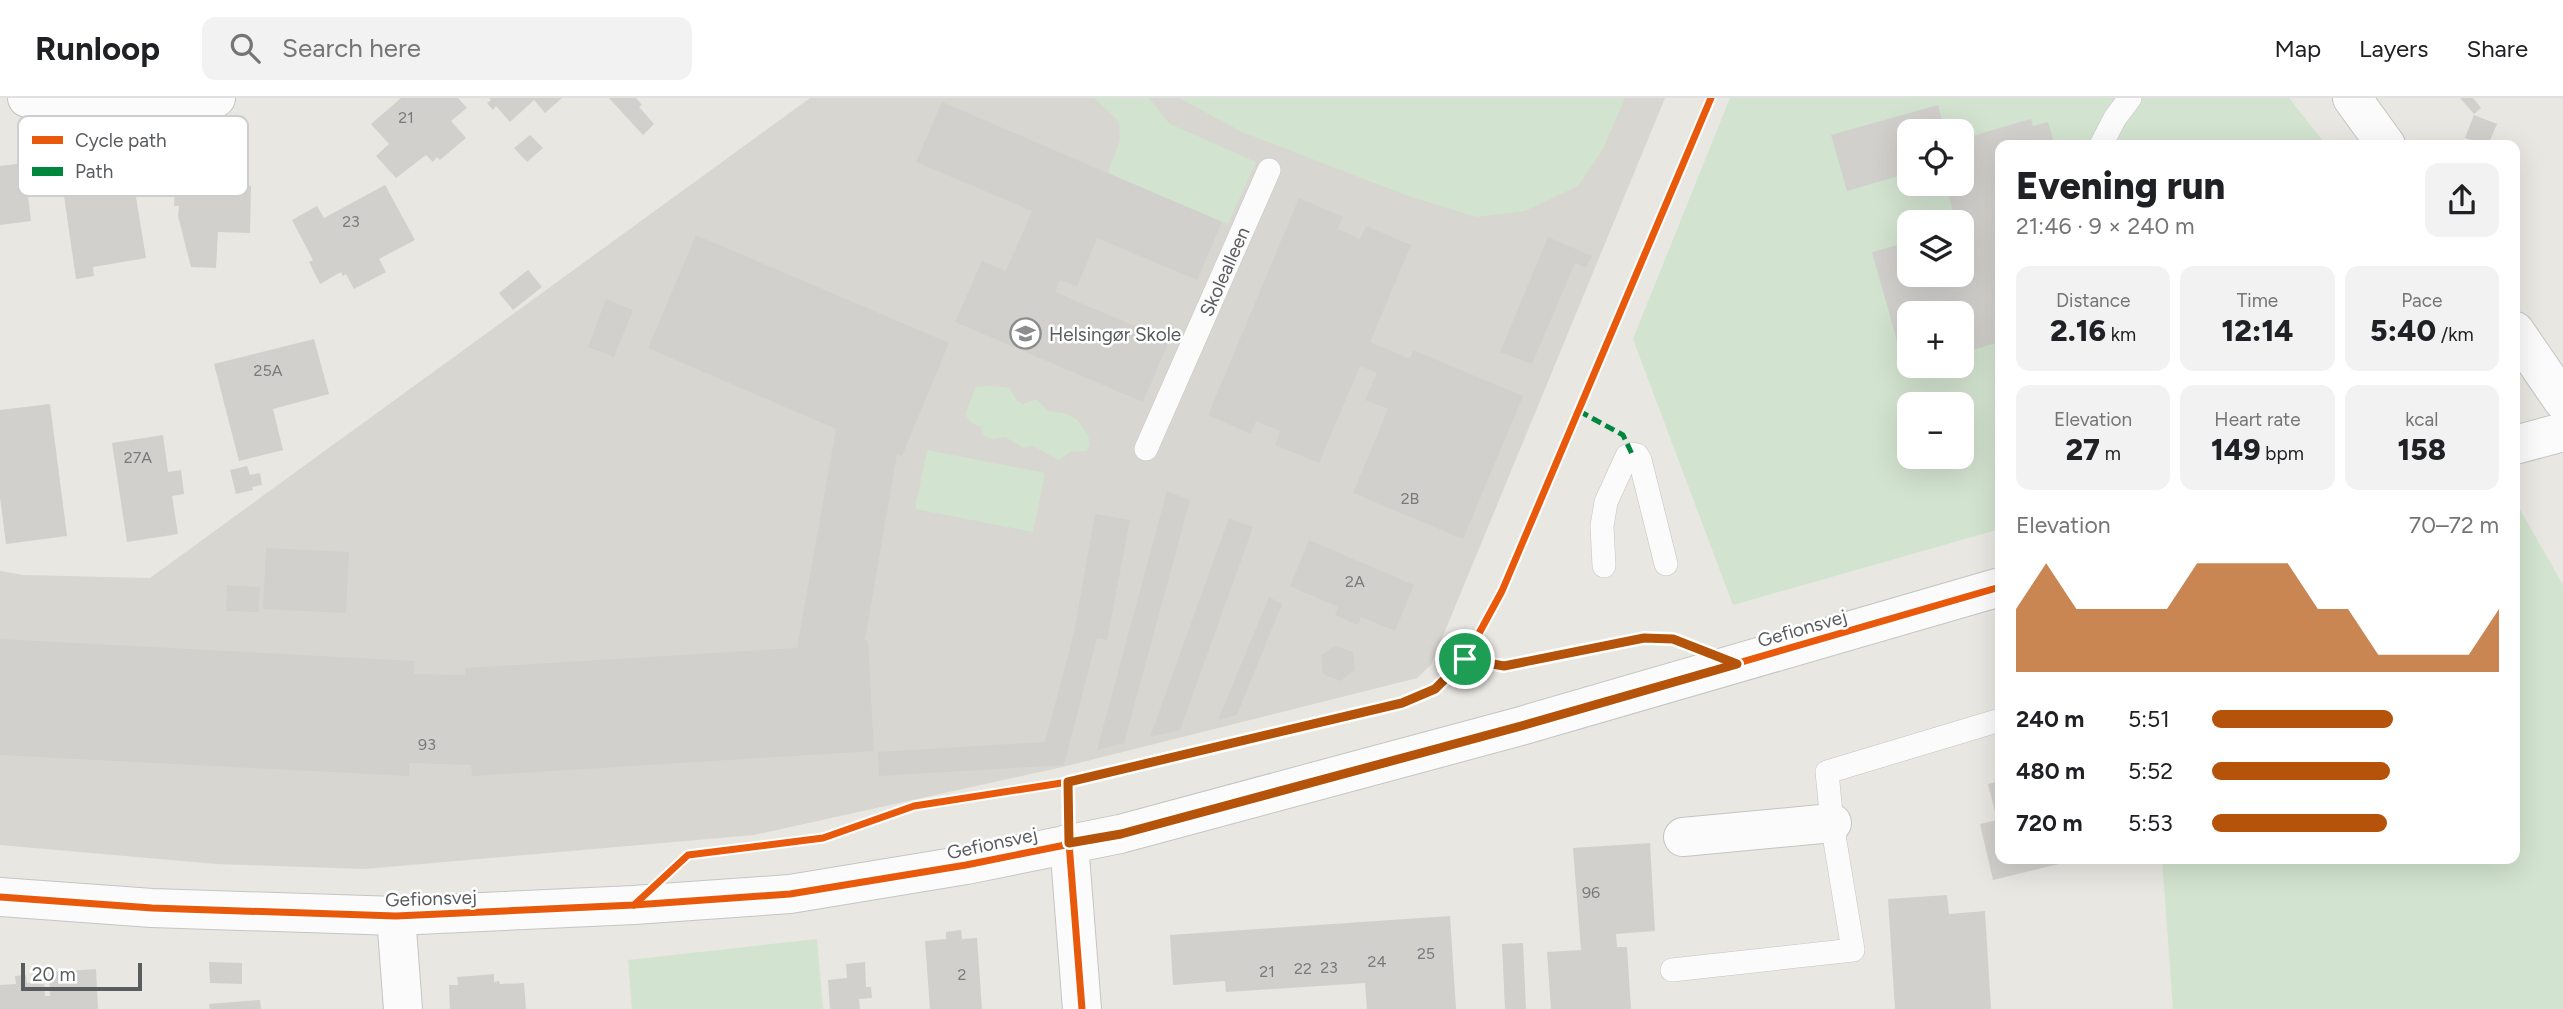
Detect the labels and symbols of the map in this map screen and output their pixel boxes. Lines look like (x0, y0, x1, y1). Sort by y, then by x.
house number: 21 (398, 108, 414, 127)
legend (18, 116, 248, 196)
text: Cycle path (75, 129, 167, 152)
text: Path (75, 160, 113, 183)
house number: 23 (342, 212, 360, 231)
street label: Skolealleen (1195, 223, 1255, 320)
school or university icon: Helsingør Skole (1009, 317, 1043, 351)
place label: Helsingør Skole (1049, 323, 1181, 346)
house number: 25A (254, 361, 283, 380)
house number: 27A (124, 448, 152, 467)
house number: 2B (1401, 489, 1420, 508)
house number: 2A (1345, 572, 1365, 591)
street label: Gefionsvej (1755, 605, 1849, 652)
pin (1435, 629, 1495, 689)
house number: 93 (418, 735, 436, 754)
street label: Gefionsvej (945, 823, 1039, 864)
house number: 96 (1582, 883, 1600, 902)
street label: Gefionsvej (385, 885, 477, 912)
house number: 25 (1417, 944, 1435, 963)
house number: 24 (1368, 952, 1386, 971)
house number: 23 (1320, 958, 1338, 977)
house number: 22 (1294, 959, 1312, 978)
scale bar (21, 960, 142, 992)
house number: 21 (1259, 962, 1275, 981)
house number: 2 (958, 965, 966, 984)

